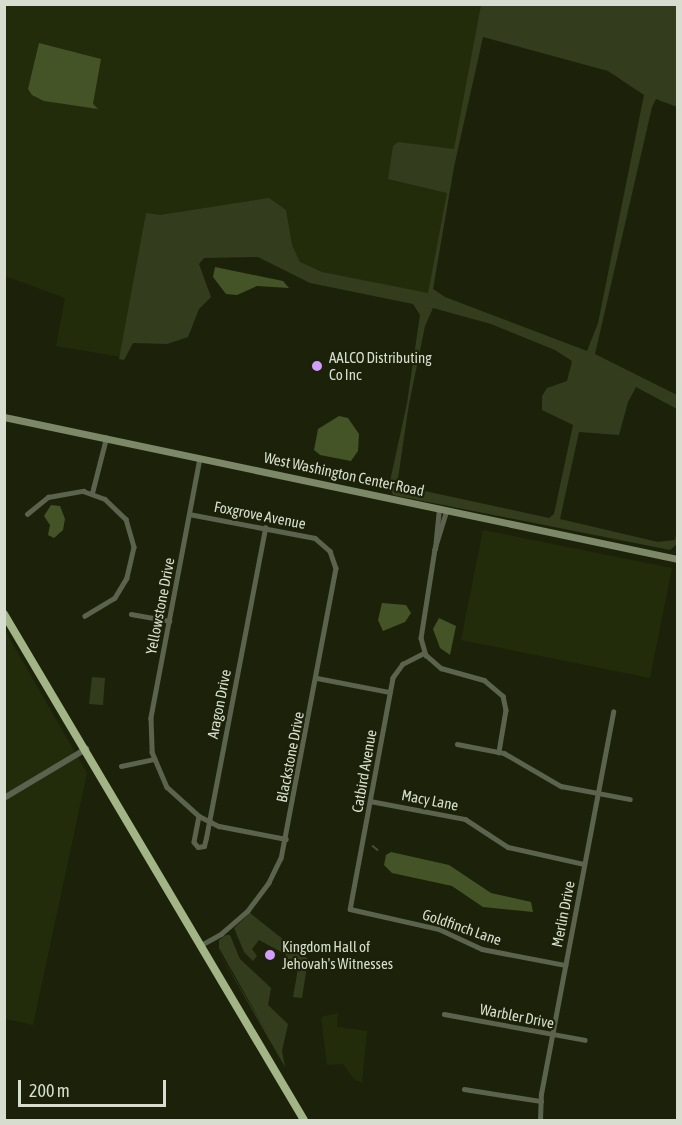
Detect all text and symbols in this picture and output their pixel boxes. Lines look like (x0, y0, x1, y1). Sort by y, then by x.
place label: AALCO Distributing Co Inc (329, 348, 432, 383)
marker: AALCO Distributing Co Inc (310, 359, 324, 373)
street label: West Washington Center Road (262, 448, 426, 500)
street label: Foxgrove Avenue (213, 497, 307, 533)
street label: Yellowstone Drive (142, 556, 178, 656)
street label: Aragon Drive (203, 668, 235, 740)
street label: Blackstone Drive (272, 710, 308, 804)
street label: Catbird Avenue (348, 728, 380, 814)
street label: Macy Lane (400, 786, 460, 814)
street label: Merlin Drive (548, 879, 578, 949)
street label: Goldfinch Lane (420, 905, 504, 949)
place label: Kingdom Hall of Jehovah's Witnesses (282, 937, 393, 972)
marker: Kingdom Hall of Jehovah's Witnesses (263, 948, 277, 962)
street label: Warbler Drive (478, 1000, 556, 1032)
scale bar (21, 1068, 170, 1106)
text: 200 m (29, 1080, 70, 1101)

